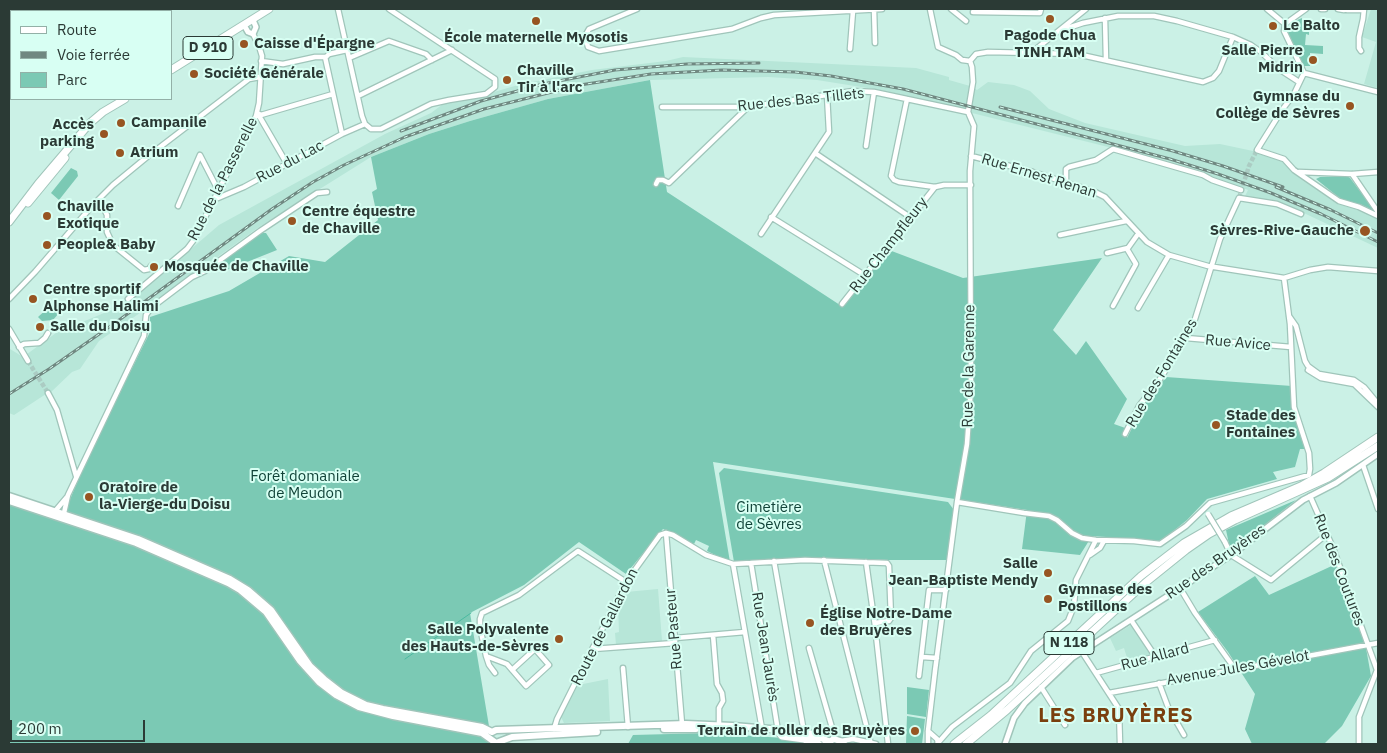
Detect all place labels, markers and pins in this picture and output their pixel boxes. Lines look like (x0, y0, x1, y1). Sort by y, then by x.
marker: Pagode Chua TINH TAM (1044, 13, 1056, 25)
marker: École maternelle Myosotis (530, 15, 542, 27)
place label: Le Balto (1283, 17, 1340, 35)
marker: Le Balto (1267, 20, 1279, 32)
place label: Pagode Chua TINH TAM (1004, 27, 1096, 62)
place label: École maternelle Myosotis (444, 29, 628, 47)
place label: Caisse d'Épargne (254, 35, 375, 53)
marker: Caisse d'Épargne (238, 38, 250, 50)
place label: Salle Pierre Midrin (1221, 42, 1303, 77)
marker: Salle Pierre Midrin (1307, 54, 1319, 66)
place label: Chaville Tir à l'arc (517, 62, 583, 97)
place label: Société Générale (204, 65, 324, 83)
marker: Société Générale (188, 68, 200, 80)
marker: Chaville Tir à l'arc (501, 74, 513, 86)
place label: Gymnase du Collège de Sèvres (1215, 88, 1340, 123)
marker: Gymnase du Collège de Sèvres (1344, 100, 1356, 112)
place label: Campanile (131, 114, 207, 132)
place label: Accès parking (40, 116, 94, 151)
marker: Campanile (115, 117, 127, 129)
marker: Accès parking (98, 128, 110, 140)
place label: Atrium (130, 144, 178, 162)
marker: Atrium (114, 147, 126, 159)
place label: Chaville Exotique (57, 198, 119, 233)
place label: Centre équestre de Chaville (302, 203, 415, 238)
marker: Chaville Exotique (41, 210, 53, 222)
marker: Centre équestre de Chaville (286, 215, 298, 227)
place label: Sèvres-Rive-Gauche (1210, 222, 1354, 240)
marker: Sèvres-Rive-Gauche (1358, 224, 1372, 238)
place label: People& Baby (57, 236, 155, 254)
marker: People& Baby (41, 239, 53, 251)
place label: Mosquée de Chaville (164, 258, 309, 276)
marker: Mosquée de Chaville (148, 261, 160, 273)
place label: Centre sportif Alphonse Halimi (43, 281, 159, 316)
marker: Centre sportif Alphonse Halimi (27, 293, 39, 305)
place label: Salle du Doisu (50, 318, 150, 336)
marker: Salle du Doisu (34, 321, 46, 333)
place label: Stade des Fontaines (1226, 407, 1296, 442)
marker: Stade des Fontaines (1210, 419, 1222, 431)
place label: Oratoire de la-Vierge-du Doisu (99, 479, 230, 514)
marker: Oratoire de la-Vierge-du Doisu (83, 491, 95, 503)
place label: Salle Jean-Baptiste Mendy (888, 555, 1038, 590)
marker: Salle Jean-Baptiste Mendy (1042, 567, 1054, 579)
place label: Gymnase des Postillons (1058, 581, 1152, 616)
marker: Gymnase des Postillons (1042, 593, 1054, 605)
place label: Église Notre-Dame des Bruyères (820, 605, 952, 640)
marker: Église Notre-Dame des Bruyères (804, 617, 816, 629)
place label: Salle Polyvalente des Hauts-de-Sèvres (401, 621, 549, 656)
marker: Salle Polyvalente des Hauts-de-Sèvres (553, 633, 565, 645)
place label: Terrain de roller des Bruyères (697, 722, 905, 740)
marker: Terrain de roller des Bruyères (909, 725, 921, 737)

